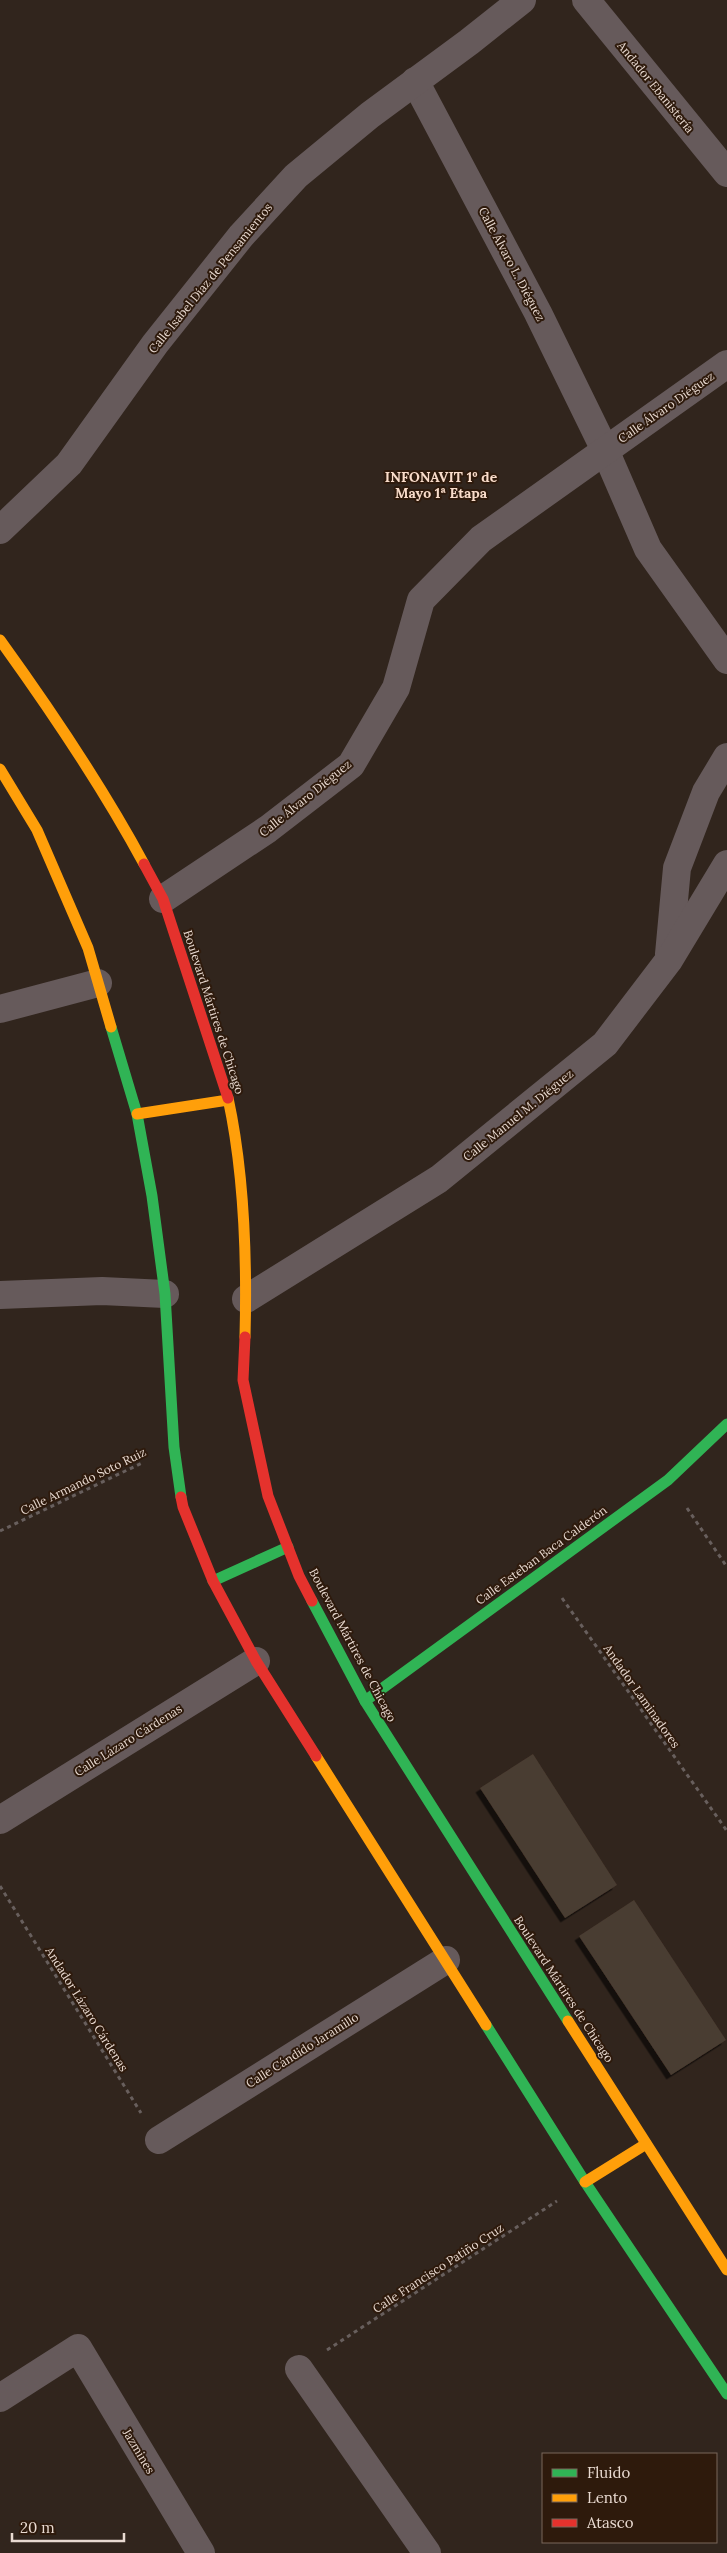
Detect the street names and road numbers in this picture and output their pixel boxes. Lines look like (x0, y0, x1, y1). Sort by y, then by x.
street label: Andador Ebanistería (614, 37, 698, 136)
street label: Calle Isabel Díaz de Pensamientos (145, 200, 275, 356)
street label: Calle Álvaro L. Diéguez (476, 204, 548, 324)
street label: Calle Álvaro Diéguez (615, 368, 717, 446)
street label: Calle Álvaro Diéguez (256, 756, 354, 840)
street label: Boulevard Mártires de Chicago (180, 928, 248, 1096)
street label: Calle Manuel M. Diéguez (460, 1066, 576, 1164)
street label: Calle Armando Soto Ruiz (18, 1444, 148, 1518)
street label: Calle Esteban Baca Calderón (472, 1502, 610, 1608)
street label: Boulevard Mártires de Chicago (306, 1566, 400, 1724)
street label: Andador Laminadores (600, 1640, 684, 1751)
street label: Calle Lázaro Cárdenas (71, 1701, 185, 1779)
street label: Boulevard Mártires de Chicago (511, 1913, 617, 2065)
street label: Andador Lázaro Cárdenas (42, 1943, 132, 2074)
street label: Calle Cándido Jaramillo (243, 2009, 361, 2091)
street label: Calle Francisco Patiño Cruz (370, 2220, 506, 2316)
street label: Jazmines (119, 2425, 159, 2477)

